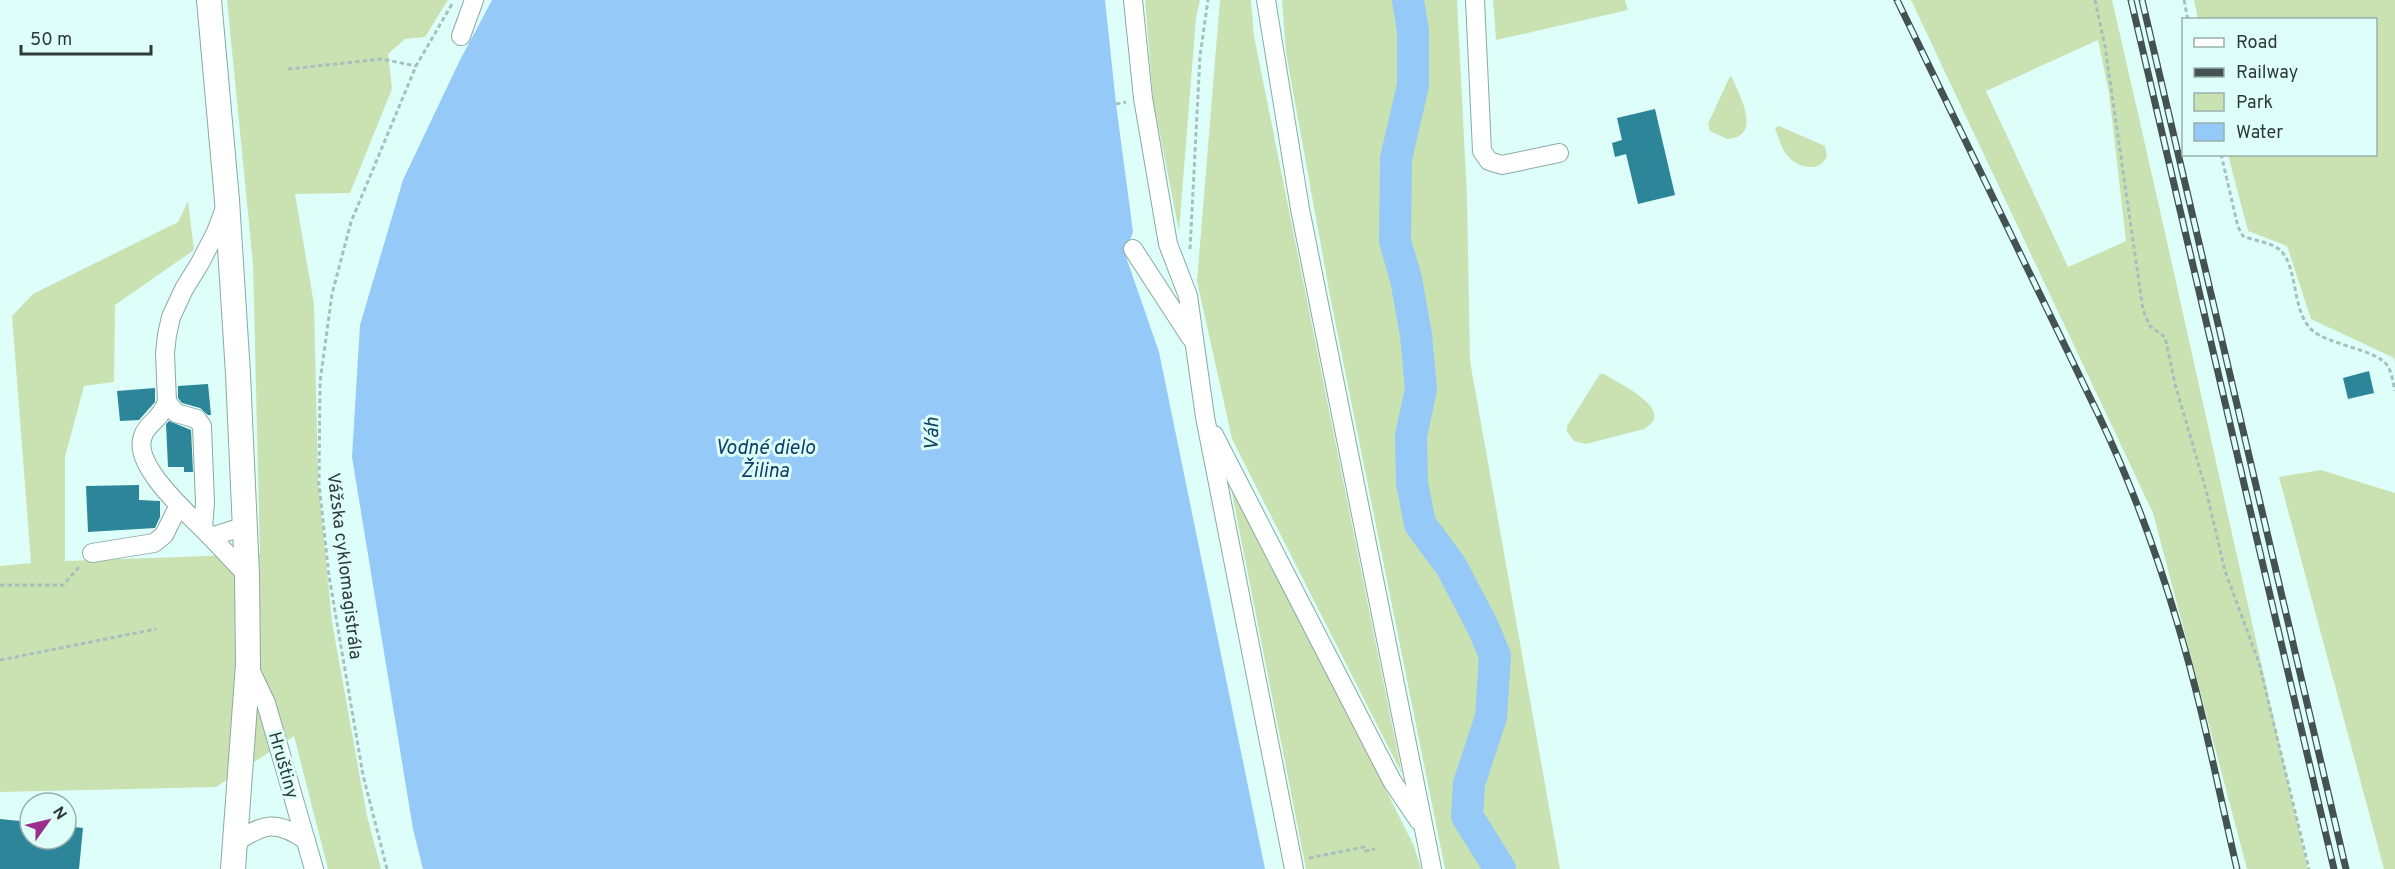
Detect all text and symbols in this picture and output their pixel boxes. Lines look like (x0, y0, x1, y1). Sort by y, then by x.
scale bar (21, 18, 152, 56)
legend (2182, 18, 2377, 156)
text: 50 m (30, 29, 72, 52)
text: Road (2236, 32, 2278, 55)
text: Railway (2236, 62, 2298, 85)
text: Park (2236, 92, 2273, 115)
text: Water (2236, 122, 2283, 145)
water label: Váh (920, 417, 946, 451)
water label: Vodné dielo Žilina (715, 436, 816, 485)
street label: Vážska cyklomagistrála (321, 471, 366, 661)
street label: Hruštiny (262, 729, 303, 801)
north arrow (18, 791, 78, 851)
text: N (47, 803, 70, 824)

